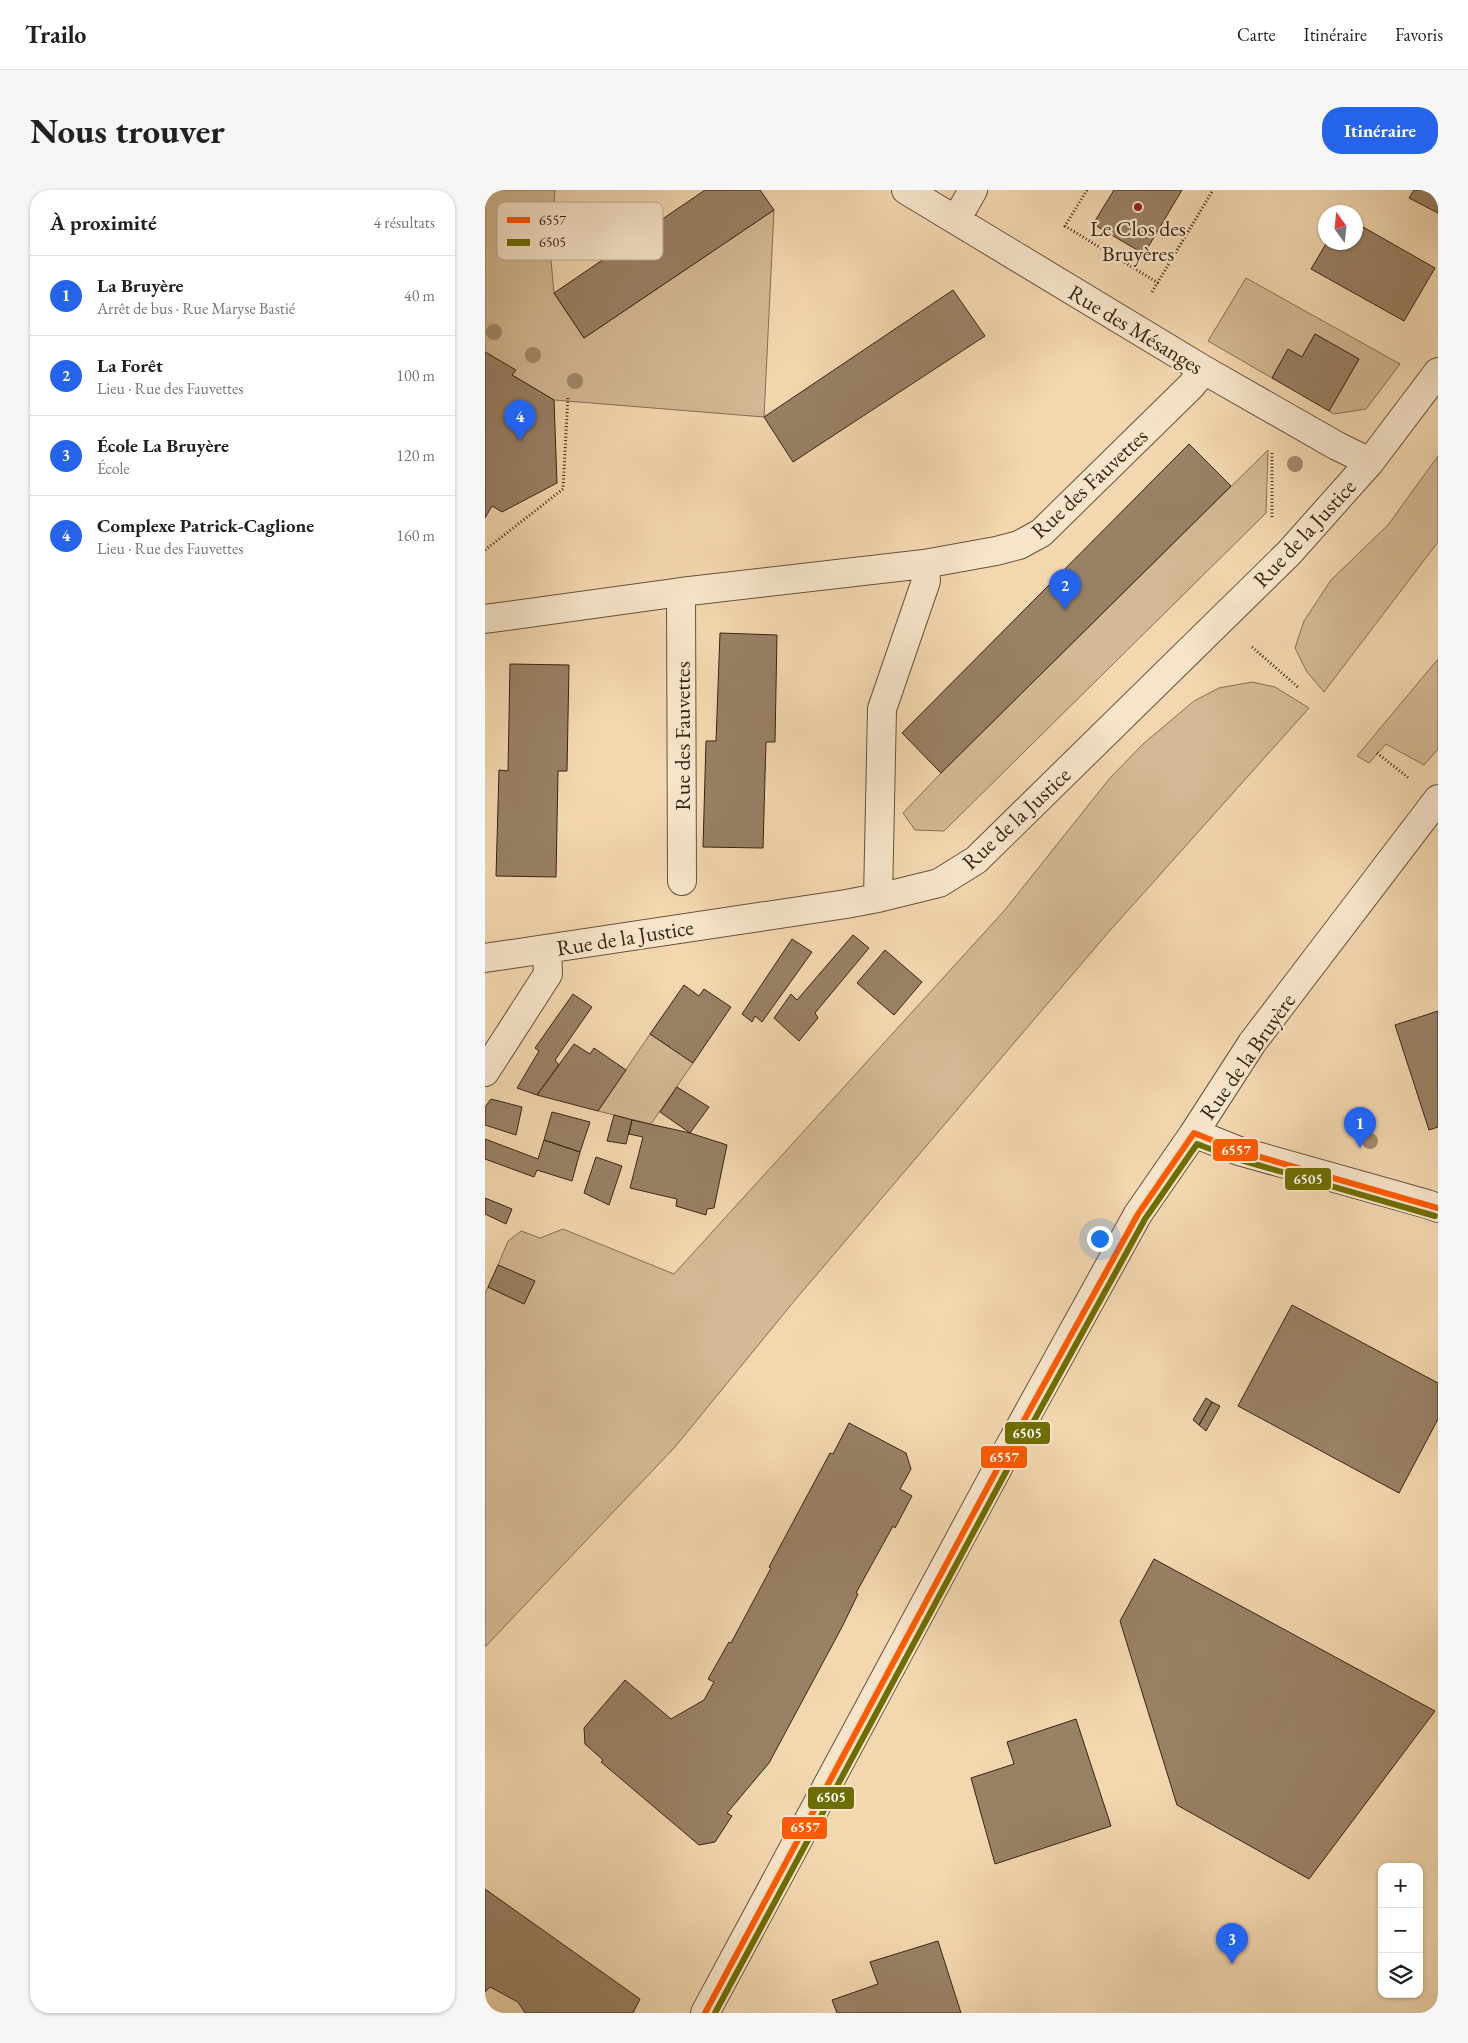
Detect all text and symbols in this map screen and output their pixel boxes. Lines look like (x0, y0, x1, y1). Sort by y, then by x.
text: Trailo (25, 19, 86, 50)
text: Carte (1237, 23, 1276, 46)
text: Itinéraire (1304, 23, 1367, 46)
text: Favoris (1395, 23, 1443, 46)
button: Itinéraire (1322, 107, 1438, 154)
text: Nous trouver (30, 108, 225, 153)
marker: Le Clos des Bruyères (1132, 201, 1144, 213)
legend (497, 202, 663, 260)
north arrow (1318, 205, 1363, 250)
text: À proximité (50, 209, 157, 236)
text: 6557 (539, 211, 566, 229)
text: 4 résultats (373, 212, 435, 233)
place label: Le Clos des Bruyères (1090, 214, 1186, 268)
text: 6505 (539, 233, 566, 251)
text: La Bruyère (97, 273, 184, 298)
street label: Rue des Mésanges (1063, 278, 1208, 381)
text: 1 (62, 285, 70, 306)
text: 40 m (404, 285, 435, 306)
text: Arrêt de bus · Rue Maryse Bastié (97, 298, 295, 319)
text: La Forêt (97, 353, 163, 378)
text: 2 (62, 365, 70, 386)
text: 100 m (396, 365, 435, 386)
text: Lieu · Rue des Fauvettes (97, 378, 243, 399)
pin: 4 (504, 400, 536, 441)
street label: Rue des Fauvettes (1025, 422, 1154, 545)
text: École La Bruyère (97, 433, 229, 458)
text: 3 (62, 445, 70, 466)
text: 120 m (396, 445, 435, 466)
text: École (97, 458, 130, 479)
street label: Rue de la Justice (1247, 473, 1362, 594)
text: Complexe Patrick-Caglione (97, 513, 314, 538)
text: 4 (62, 525, 70, 546)
text: 160 m (396, 525, 435, 546)
text: Lieu · Rue des Fauvettes (97, 538, 243, 559)
pin: 2 (1049, 569, 1081, 610)
street label: Rue des Fauvettes (668, 661, 697, 811)
street label: Rue de la Justice (956, 760, 1077, 876)
street label: Rue de la Justice (554, 912, 696, 963)
street label: Rue de la Bruyère (1193, 987, 1302, 1125)
pin: 1 (1344, 1107, 1376, 1148)
line badge: 6557 (1212, 1138, 1259, 1162)
text: 6557 (1221, 1141, 1251, 1159)
line badge: 6505 (1284, 1167, 1332, 1191)
text: 6505 (1293, 1170, 1323, 1188)
your location (1087, 1226, 1113, 1252)
line badge: 6505 (1004, 1421, 1051, 1445)
text: 6505 (1012, 1424, 1042, 1442)
line badge: 6557 (980, 1445, 1028, 1469)
text: 6557 (989, 1448, 1019, 1466)
line badge: 6505 (807, 1786, 855, 1810)
text: 6505 (816, 1788, 846, 1806)
line badge: 6557 (781, 1816, 828, 1840)
text: 6557 (790, 1818, 820, 1836)
map controls (1378, 1863, 1423, 1998)
button: + (1378, 1863, 1423, 1908)
button: − (1378, 1908, 1423, 1953)
pin: 3 (1216, 1923, 1248, 1964)
button: layers (1378, 1953, 1423, 1998)

